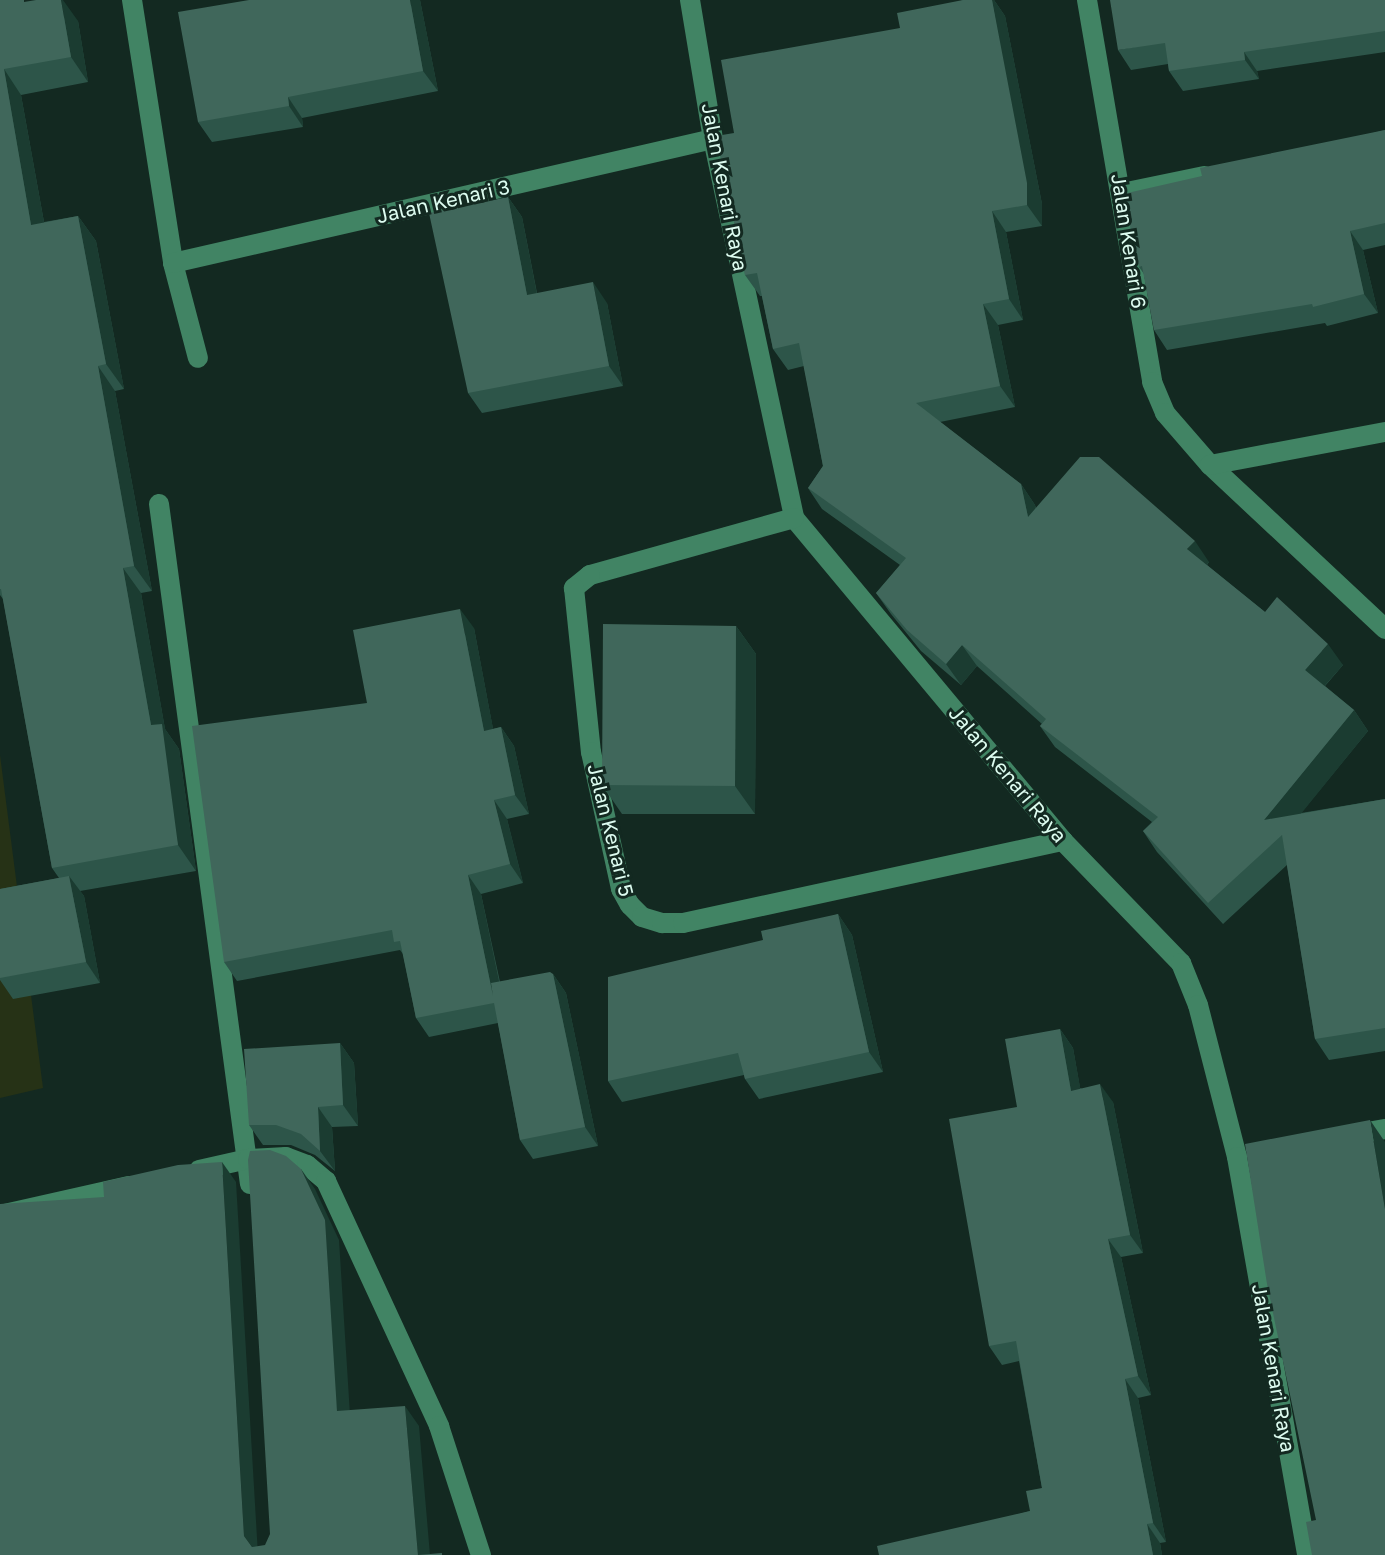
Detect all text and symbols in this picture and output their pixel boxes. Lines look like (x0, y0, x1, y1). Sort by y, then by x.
street label: Jalan Kenari Raya (697, 101, 753, 273)
street label: Jalan Kenari 6 (1106, 172, 1152, 310)
street label: Jalan Kenari 3 (374, 174, 512, 228)
street label: Jalan Kenari Raya (944, 701, 1072, 847)
street label: Jalan Kenari 5 (583, 761, 639, 899)
street label: Jalan Kenari Raya (1247, 1282, 1301, 1454)

